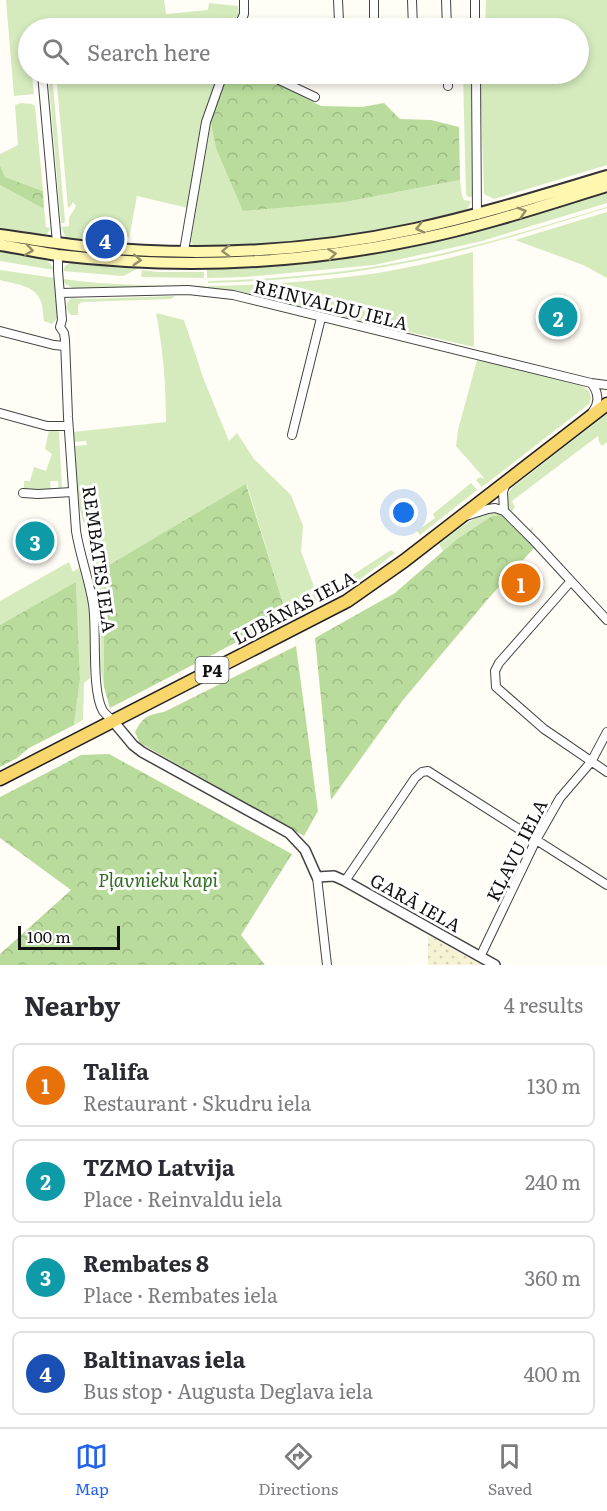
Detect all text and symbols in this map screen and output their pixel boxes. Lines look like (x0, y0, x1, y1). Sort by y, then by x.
search box (18, 18, 589, 84)
icon: search (39, 35, 72, 68)
text: Search here (87, 35, 210, 68)
one-way arrow (516, 207, 527, 219)
pin: 4 (86, 216, 124, 262)
one-way arrow (415, 221, 425, 234)
one-way arrow (24, 243, 34, 256)
one-way arrow (222, 245, 231, 257)
one-way arrow (327, 248, 336, 260)
one-way arrow (133, 254, 142, 267)
street label: REINVALDU IELA (251, 272, 411, 336)
pin: 2 (538, 294, 578, 340)
street label: REMBATES IELA (76, 484, 124, 634)
your location (389, 498, 418, 527)
pin: 3 (15, 518, 54, 564)
pin: 1 (502, 560, 540, 606)
street label: LUBĀNAS IELA (228, 563, 360, 651)
road number: P4 (196, 657, 228, 683)
street label: KĻAVU IELA (479, 794, 553, 906)
park label: Pļavnieku kapi (98, 866, 219, 893)
street label: GARĀ IELA (366, 866, 466, 938)
scale bar (18, 923, 120, 950)
text: 100 m (27, 924, 71, 948)
text: Nearby (24, 985, 120, 1024)
text: 4 results (504, 989, 583, 1019)
text: Talifa (83, 1054, 149, 1087)
text: 1 (41, 1070, 50, 1100)
text: 130 m (527, 1070, 581, 1100)
text: Restaurant · Skudru iela (83, 1087, 311, 1117)
text: TZMO Latvija (83, 1150, 235, 1183)
text: 2 (40, 1166, 51, 1196)
text: 240 m (525, 1166, 581, 1196)
text: Place · Reinvaldu iela (83, 1183, 282, 1213)
text: Rembates 8 (83, 1246, 209, 1279)
text: 3 (40, 1262, 51, 1292)
text: 360 m (524, 1262, 581, 1292)
text: Place · Rembates iela (83, 1279, 278, 1309)
text: Baltinavas iela (83, 1342, 246, 1375)
text: 4 (39, 1358, 52, 1388)
text: 400 m (523, 1358, 581, 1388)
text: Bus stop · Augusta Deglava iela (83, 1375, 373, 1405)
tab: Map (75, 1440, 109, 1500)
tab: Directions (258, 1440, 338, 1500)
tab: Saved (488, 1440, 532, 1500)

